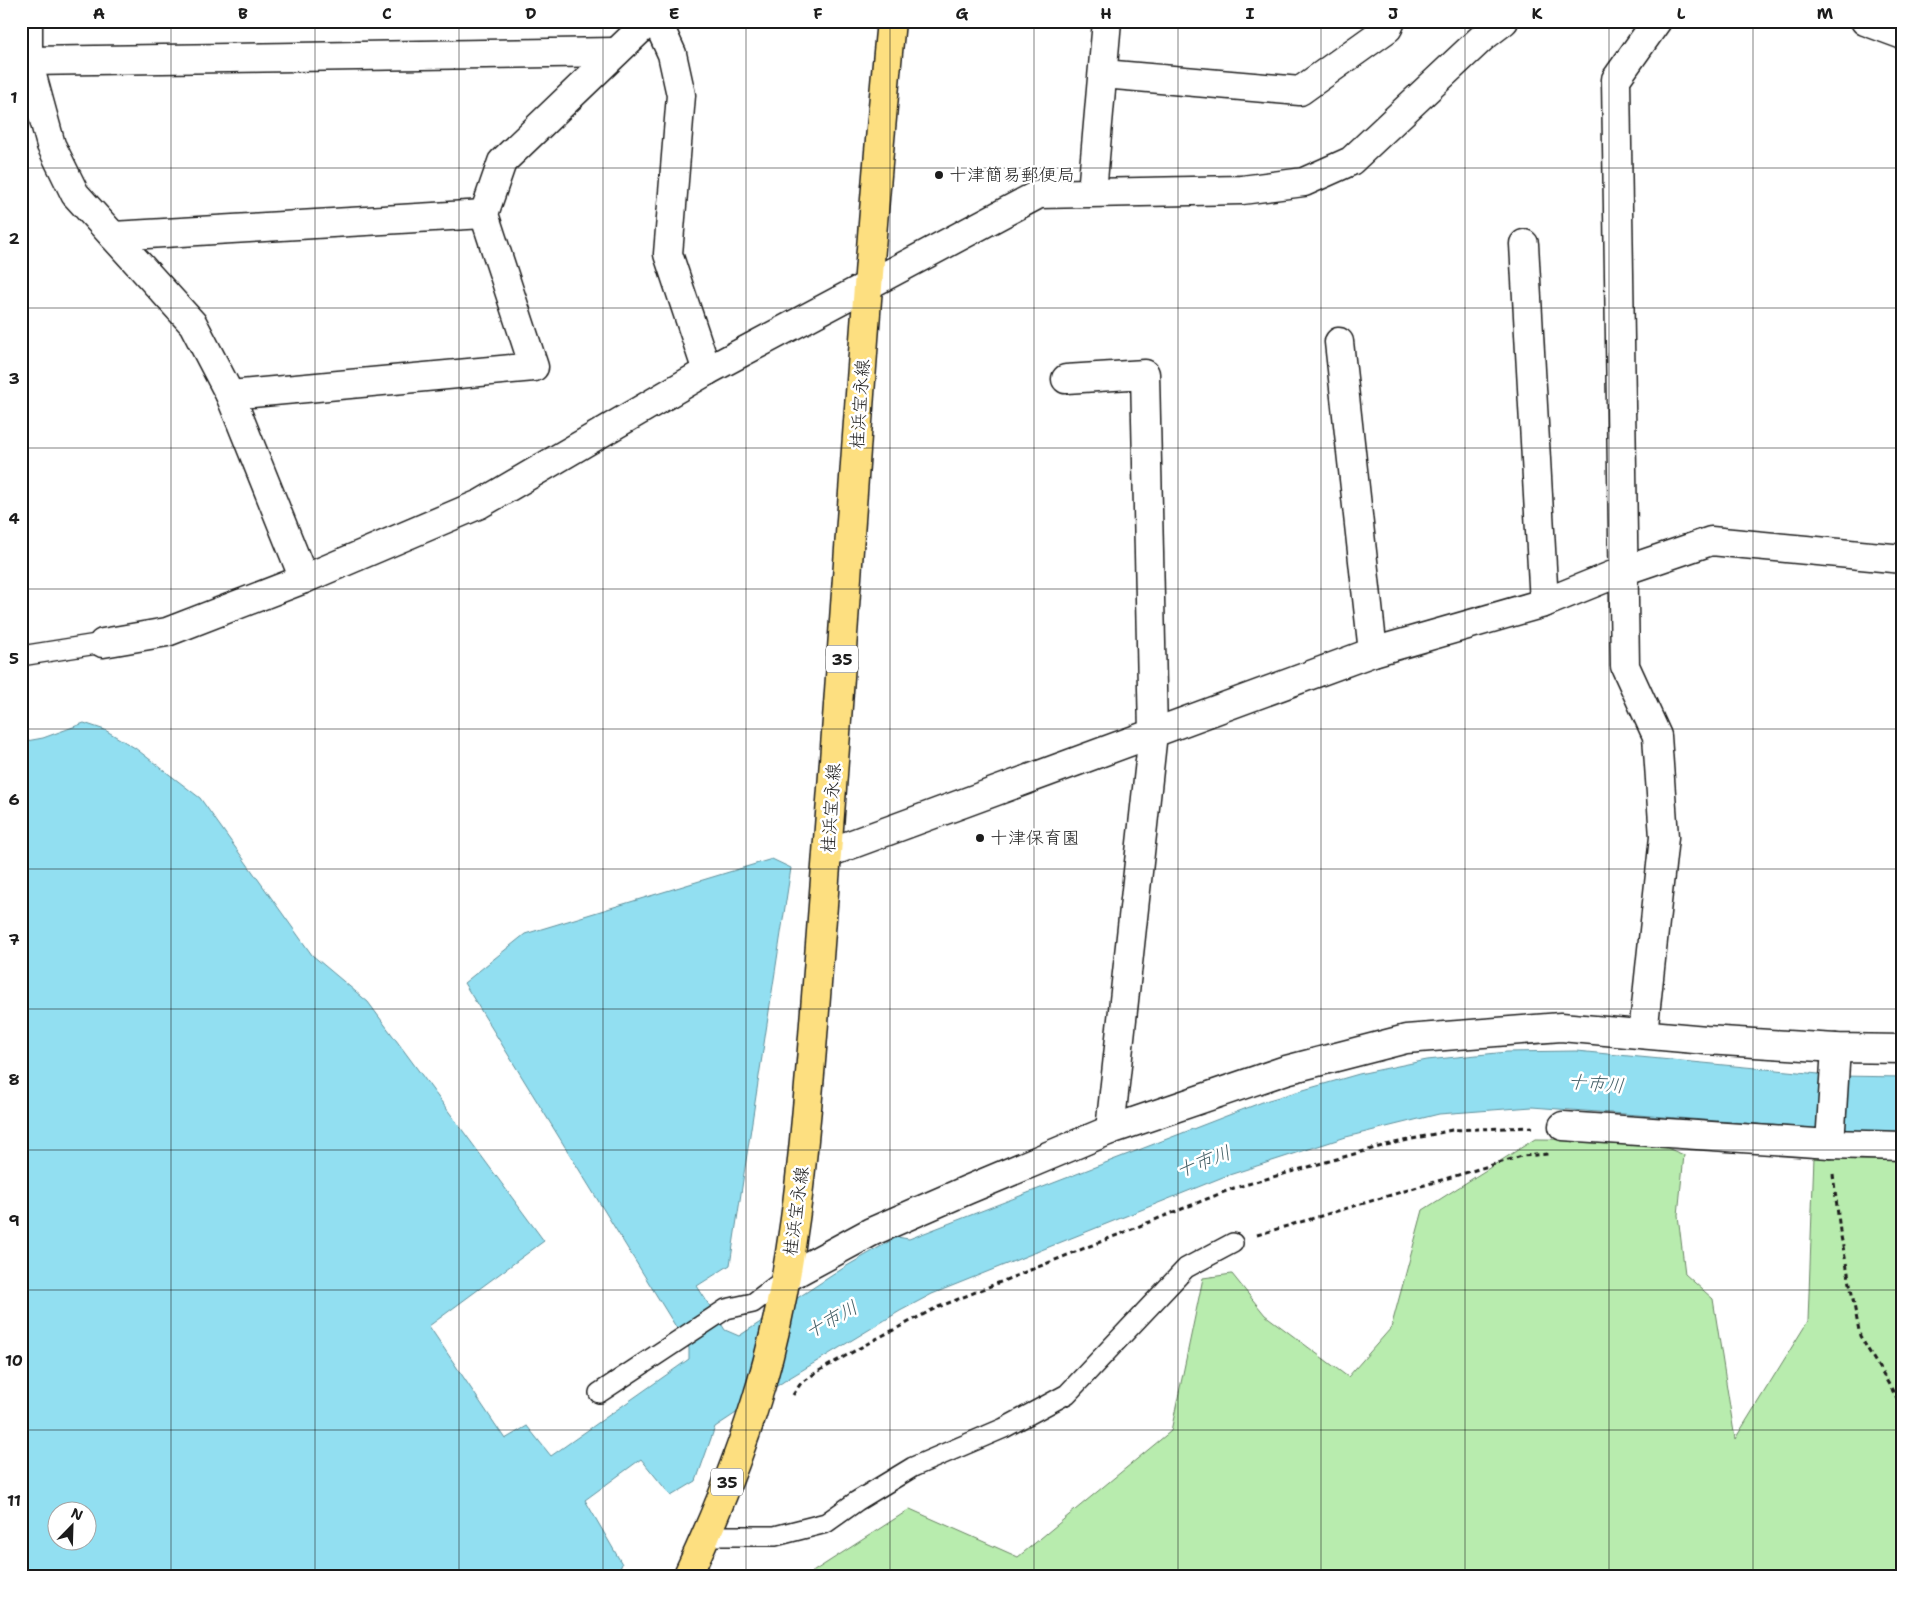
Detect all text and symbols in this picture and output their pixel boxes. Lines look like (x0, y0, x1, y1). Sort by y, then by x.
text: A (93, 3, 105, 24)
text: B (238, 3, 248, 24)
text: C (382, 3, 392, 24)
text: D (525, 3, 537, 24)
text: E (669, 3, 679, 24)
text: F (813, 3, 823, 24)
text: G (956, 3, 969, 24)
text: H (1100, 3, 1112, 24)
text: I (1246, 3, 1255, 24)
text: J (1388, 3, 1398, 24)
text: K (1532, 3, 1543, 24)
text: L (1677, 3, 1686, 24)
text: M (1817, 3, 1834, 24)
text: 1 (10, 87, 18, 108)
place label: 十津簡易郵便局 (949, 163, 1075, 187)
marker: 十津簡易郵便局 (933, 169, 945, 181)
text: 2 (8, 228, 20, 249)
street label: 桂浜宝永線 (845, 358, 875, 450)
text: 3 (8, 368, 20, 389)
text: 4 (8, 508, 20, 529)
road number: 35 (826, 646, 858, 672)
text: 5 (9, 648, 19, 669)
street label: 桂浜宝永線 (816, 762, 846, 854)
text: 6 (8, 789, 20, 810)
place label: 十津保育園 (990, 826, 1080, 850)
marker: 十津保育園 (974, 832, 986, 844)
text: 7 (8, 929, 20, 950)
text: 8 (8, 1069, 20, 1090)
water label: 十市川 (1566, 1069, 1625, 1098)
water label: 十市川 (1172, 1140, 1234, 1183)
street label: 桂浜宝永線 (778, 1165, 814, 1257)
text: 9 (8, 1210, 20, 1231)
water label: 十市川 (800, 1295, 862, 1344)
text: 10 (5, 1350, 23, 1371)
road number: 35 (711, 1468, 743, 1495)
text: 11 (7, 1490, 21, 1511)
north arrow (48, 1500, 98, 1550)
text: N (68, 1504, 86, 1524)

